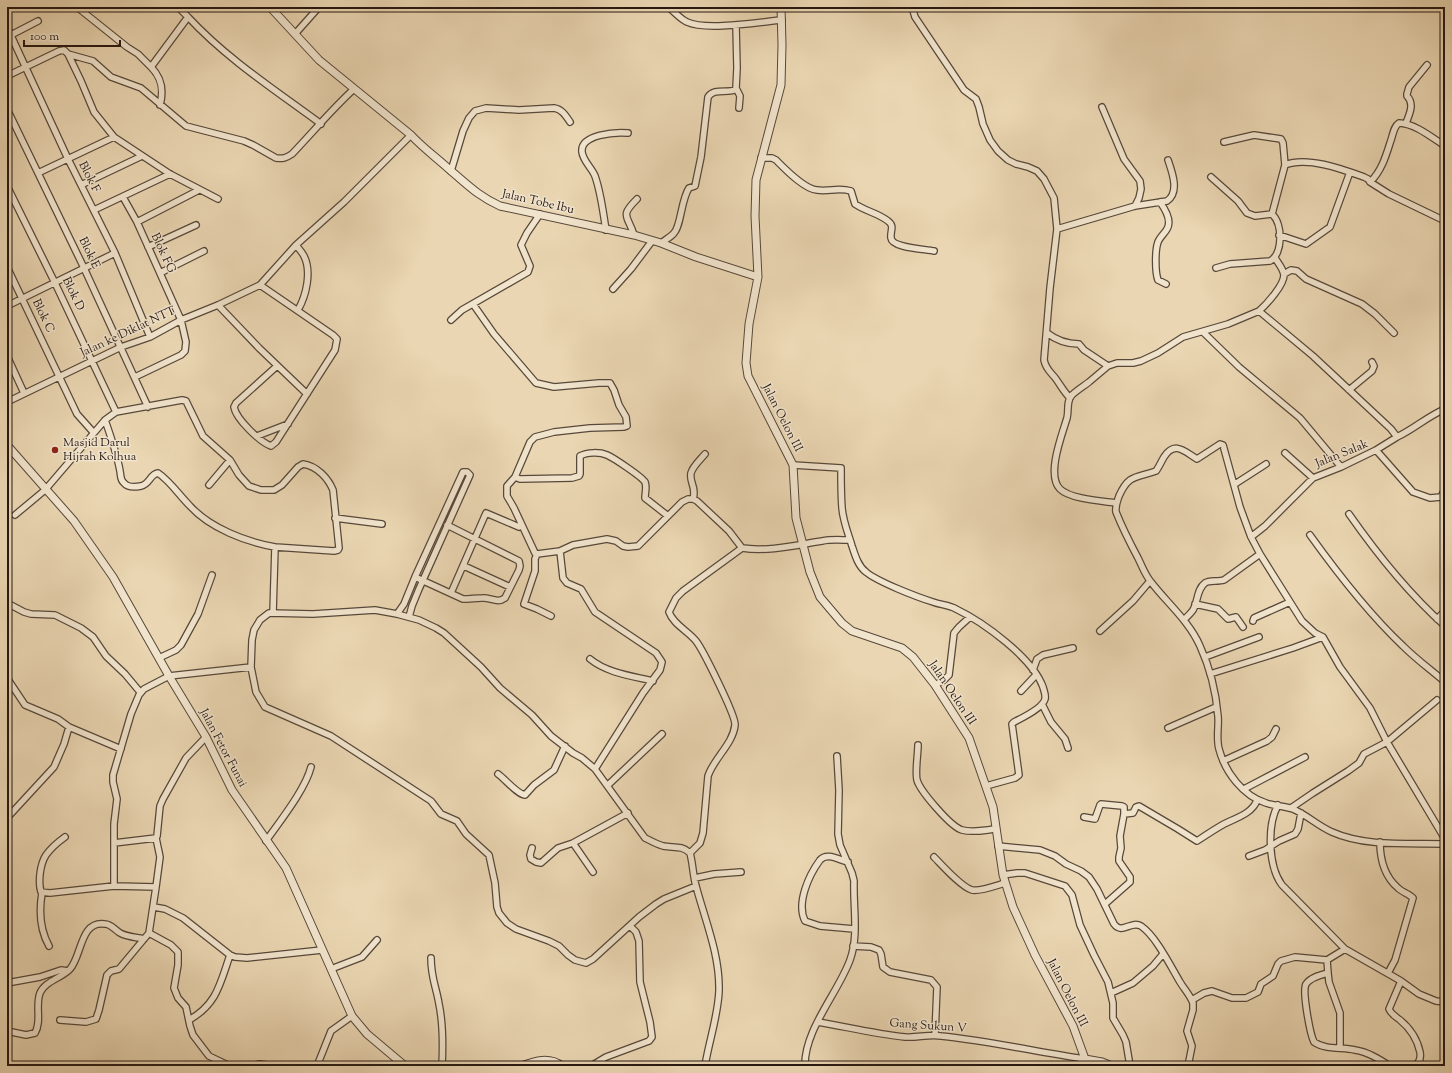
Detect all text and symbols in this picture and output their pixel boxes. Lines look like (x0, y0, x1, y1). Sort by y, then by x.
scale bar (24, 22, 120, 48)
text: 100 m (30, 28, 59, 46)
street label: Blok F (73, 158, 105, 196)
street label: Jalan Tobe Ibu (499, 185, 576, 219)
street label: Blok FG (146, 230, 180, 276)
street label: Blok E (74, 234, 105, 273)
street label: Blok D (57, 274, 89, 314)
street label: Blok C (27, 296, 59, 336)
street label: Jalan ke Diklat NTT (76, 302, 179, 362)
street label: Jalan Oelon III (757, 380, 807, 455)
place label: Masjid Darul Hijrah Kolhua (63, 434, 137, 466)
street label: Jalan Salak (1312, 435, 1372, 473)
marker: Masjid Darul Hijrah Kolhua (50, 445, 60, 455)
street label: Jalan Oelon III (923, 656, 980, 729)
street label: Jalan Fetor Funai (194, 705, 252, 791)
street label: Jalan Oelon III (1042, 955, 1092, 1030)
street label: Gang Sukun V (889, 1014, 968, 1038)

